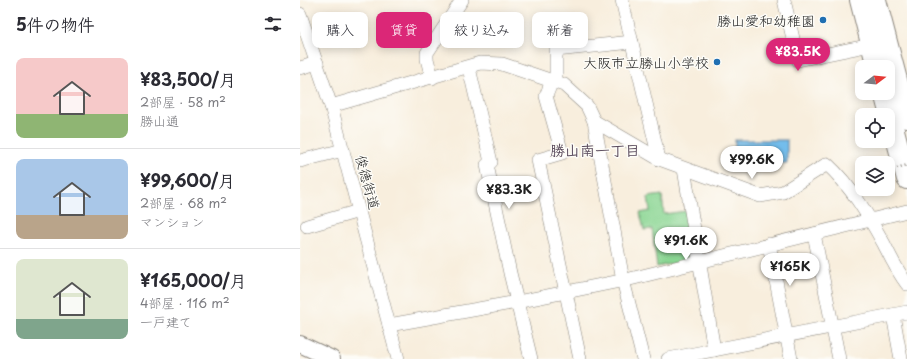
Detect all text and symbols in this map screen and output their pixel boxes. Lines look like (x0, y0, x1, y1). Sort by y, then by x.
place label: 勝山愛和幼稚園 (717, 10, 815, 31)
text: 5件の物件 (16, 11, 95, 37)
chip: 購入 (312, 12, 368, 48)
chip: 賃貸 (376, 12, 432, 48)
chip: 絞り込み (440, 12, 524, 48)
chip: 新着 (532, 12, 588, 48)
icon: filters (262, 13, 284, 35)
marker: 勝山愛和幼稚園 (818, 15, 828, 25)
pin: ¥83.5K (765, 38, 831, 72)
text: ¥83.5K (775, 41, 821, 60)
place label: 大阪市立勝山小学校 (583, 52, 709, 73)
marker: 大阪市立勝山小学校 (712, 57, 722, 67)
north arrow (855, 60, 895, 100)
map controls (855, 60, 895, 196)
text: ¥83,500/月 (140, 66, 236, 92)
icon: home (48, 74, 96, 122)
text: 2部屋 · 58 m² (140, 92, 226, 111)
button: locate (855, 108, 895, 148)
text: 勝山通 (140, 111, 179, 130)
district label: 勝山南一丁目 (550, 138, 640, 161)
pin: ¥99.6K (719, 146, 785, 180)
text: ¥99.6K (729, 149, 775, 168)
street label: 俊徳街道 (351, 152, 385, 212)
button: layers (855, 156, 895, 196)
text: ¥99,600/月 (140, 167, 235, 193)
icon: home (48, 175, 96, 223)
pin: ¥83.3K (476, 176, 542, 210)
text: ¥83.3K (486, 179, 532, 198)
text: 2部屋 · 68 m² (140, 193, 227, 212)
text: マンション (140, 212, 204, 231)
pin: ¥91.6K (653, 227, 719, 261)
text: ¥91.6K (664, 230, 708, 249)
pin: ¥165K (762, 253, 818, 287)
text: ¥165K (770, 256, 810, 275)
text: ¥165,000/月 (140, 267, 247, 293)
icon: home (48, 275, 96, 323)
text: 4部屋 · 116 m² (140, 293, 230, 312)
text: 一戸建て (140, 312, 192, 331)

